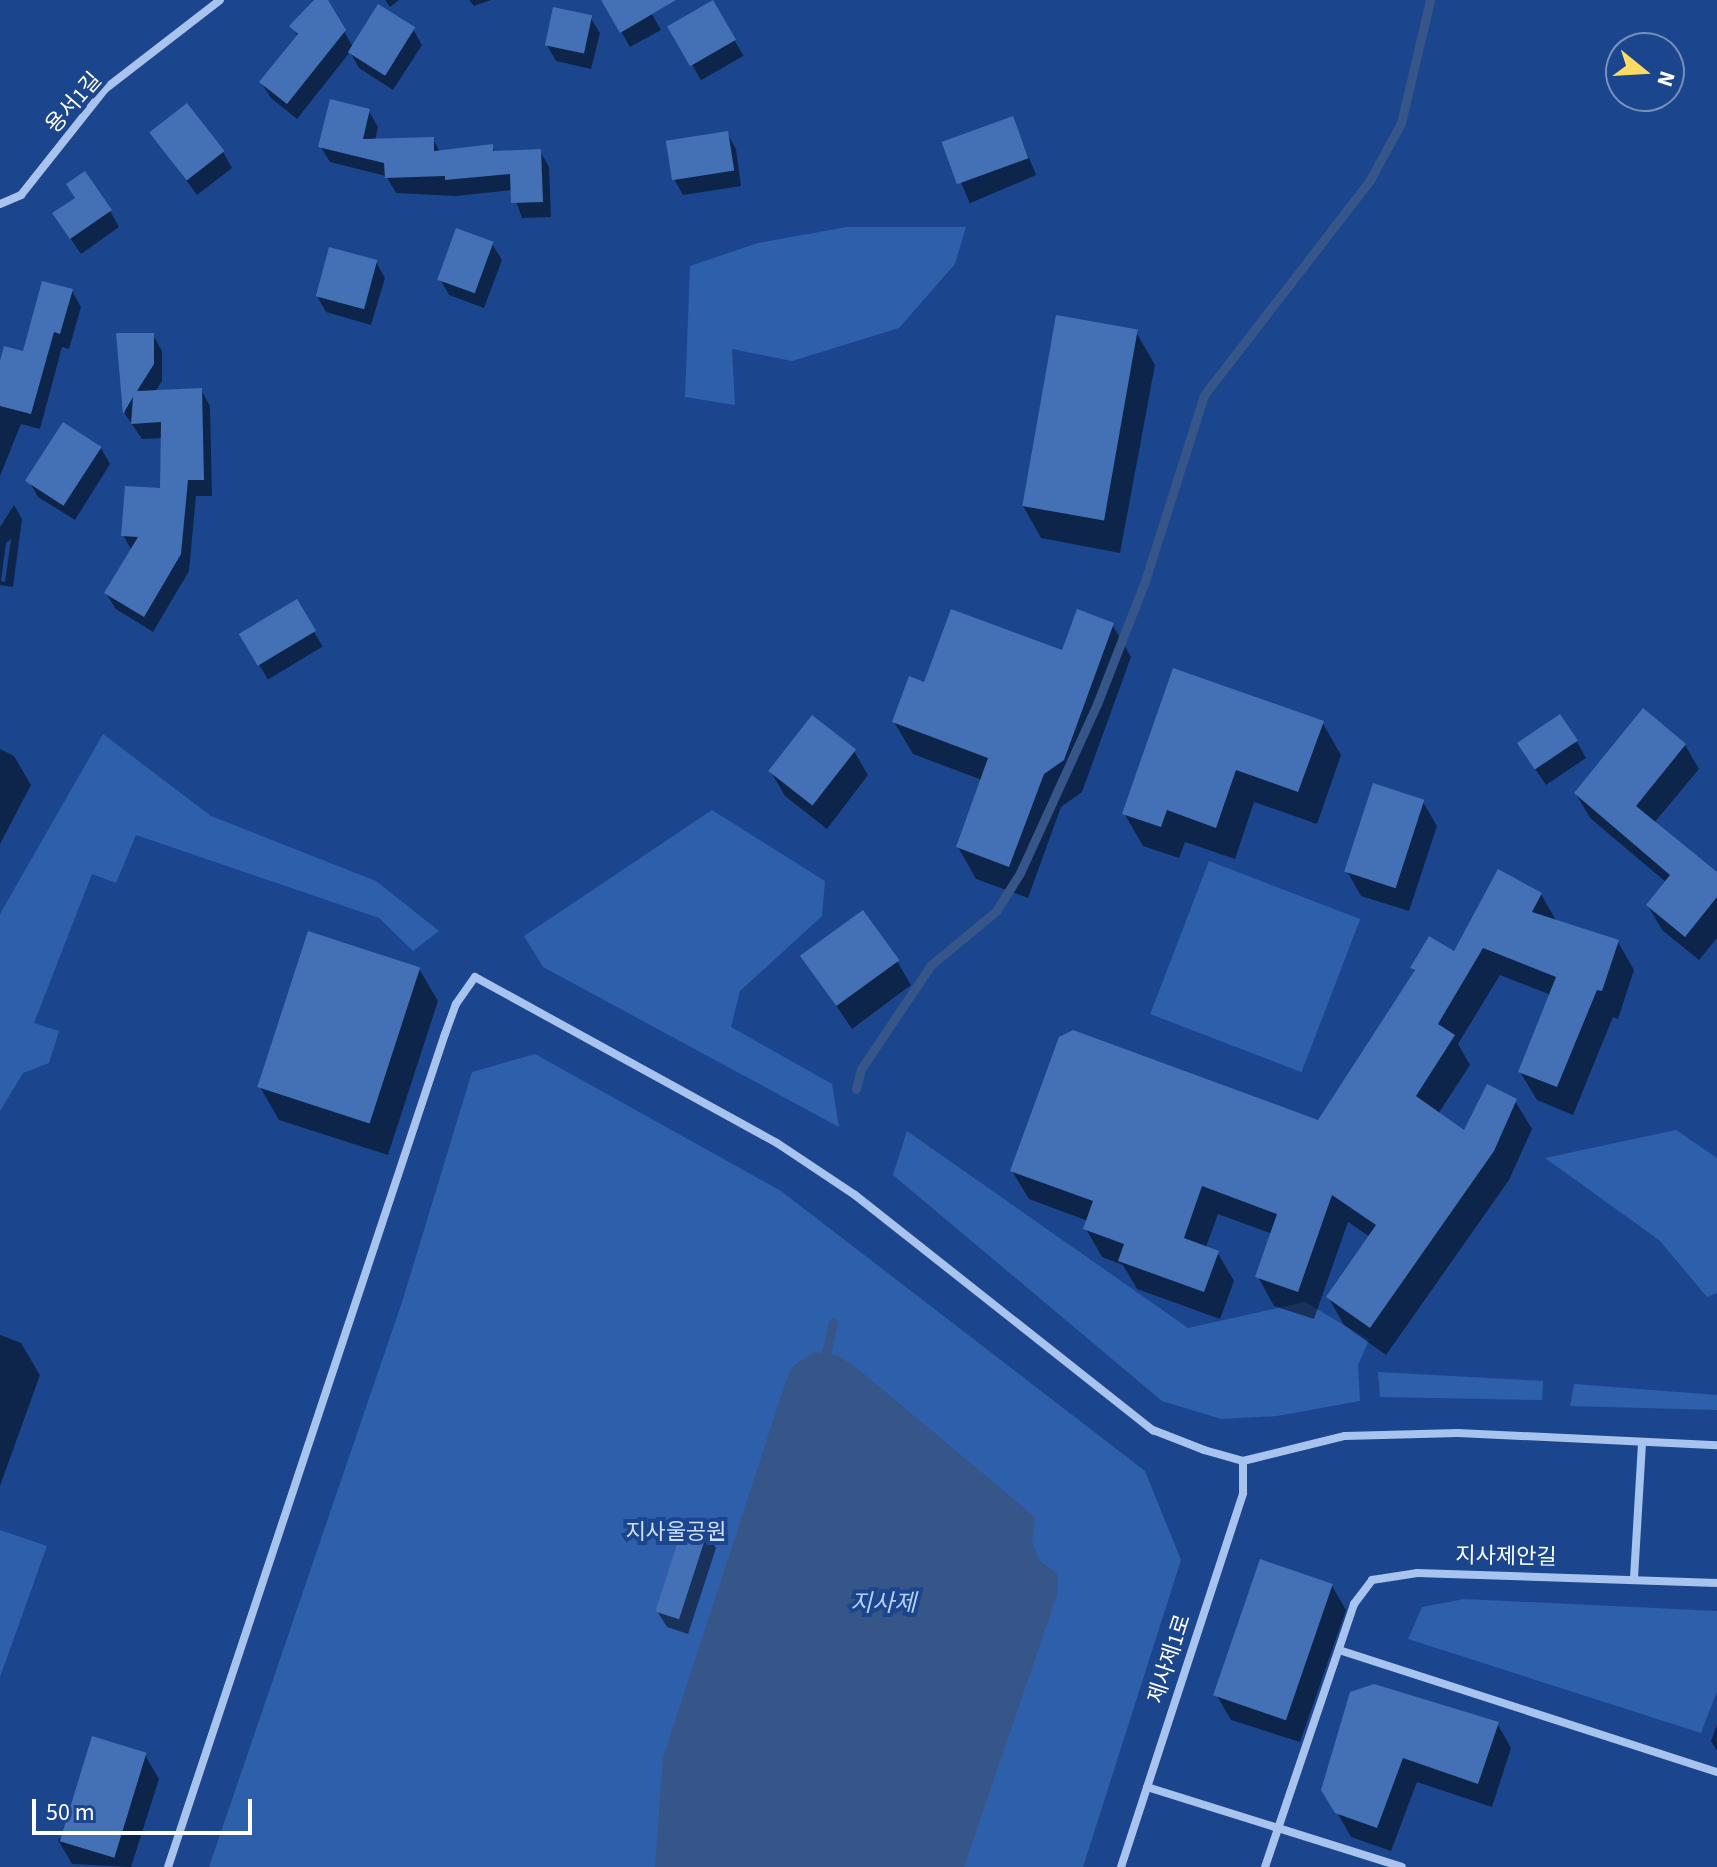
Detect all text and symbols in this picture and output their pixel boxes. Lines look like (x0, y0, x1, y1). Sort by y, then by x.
north arrow (1605, 32, 1685, 112)
street label: 용서1길 (41, 67, 107, 139)
text: N (1648, 67, 1683, 91)
park label: 지사울공원 (625, 1520, 727, 1546)
street label: 지사제안길 (1455, 1543, 1557, 1571)
water label: 지사제 (850, 1590, 916, 1618)
street label: 제사제1로 (1143, 1611, 1197, 1707)
scale bar (36, 1783, 256, 1833)
text: 50 m (46, 1795, 95, 1830)

